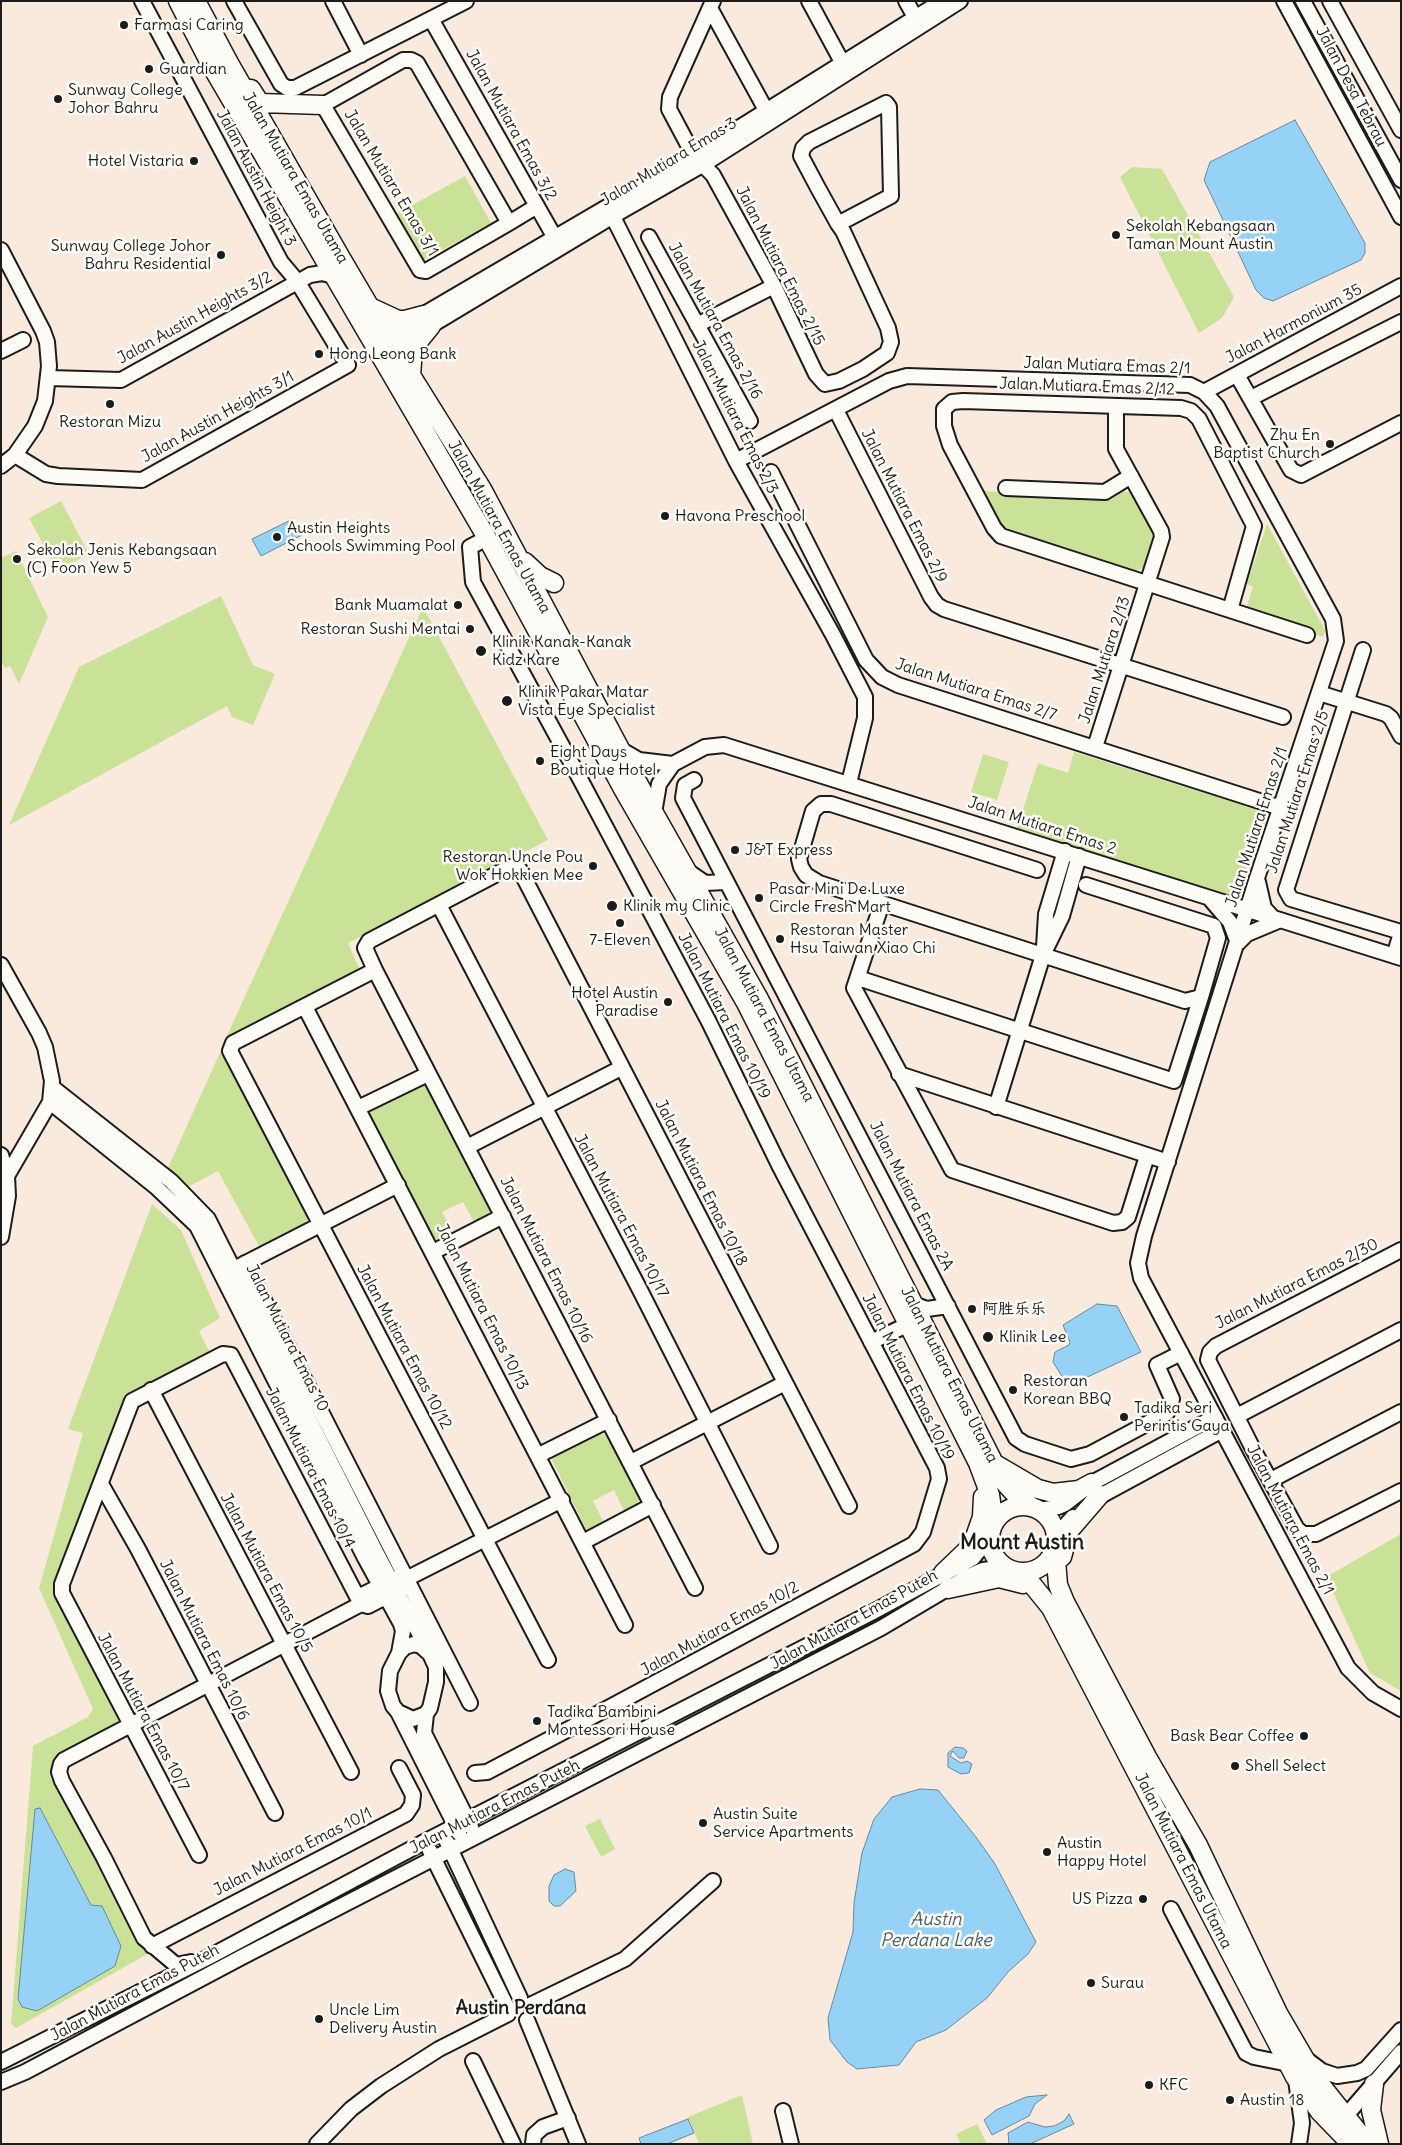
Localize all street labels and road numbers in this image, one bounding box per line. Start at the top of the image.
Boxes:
street label: Jalan Desa Tebrau [1311,24,1391,150]
street label: Jalan Mutiara Emas 3/2 [461,46,561,204]
street label: Jalan Mutiara Emas Utama [238,89,352,267]
street label: Jalan Austin Height 3 [212,106,300,250]
street label: Jalan Mutiara Emas 3/1 [340,106,442,260]
street label: Jalan Mutiara Emas 3 [597,114,741,210]
street label: Jalan Mutiara Emas 2/15 [731,183,829,349]
street label: Jalan Mutiara Emas 2/16 [664,239,766,403]
street label: Jalan Austin Heights 3/2 [114,267,276,369]
street label: Jalan Harmonium 35 [1223,280,1365,368]
street label: Jalan Mutiara Emas 2/3 [688,337,782,497]
street label: Jalan Mutiara Emas 2/1 [1023,353,1191,379]
street label: Jalan Austin Heights 3/1 [138,367,298,467]
street label: Jalan Mutiara Emas 2/12 [999,374,1175,400]
street label: Jalan Mutiara Emas 2/9 [857,426,951,586]
street label: Jalan Mutiara Emas Utama [443,437,555,617]
street label: Jalan Mutiara 2/13 [1075,594,1135,726]
street label: Jalan Mutiara Emas 2/7 [893,655,1059,725]
street label: Jalan Mutiara Emas 2/5 [1263,708,1333,876]
street label: Jalan Mutiara Emas 2/1 [1222,745,1292,909]
street label: Jalan Mutiara Emas 2 [965,793,1119,859]
street label: Jalan Mutiara Emas Utama [710,924,818,1106]
street label: Jalan Mutiara Emas 10/19 [674,930,774,1102]
street label: Jalan Mutiara Emas 10/18 [651,1097,751,1269]
street label: Jalan Mutiara Emas 2A [865,1118,957,1274]
street label: Jalan Mutiara Emas 10/17 [570,1131,672,1301]
street label: Jalan Mutiara Emas 10/16 [496,1174,596,1346]
street label: Jalan Mutiara Emas 10/13 [432,1221,532,1393]
street label: Jalan Mutiara Emas 2/30 [1212,1234,1382,1334]
street label: Jalan Mutiara Emas 10 [241,1261,333,1415]
street label: Jalan Mutiara Emas 10/12 [352,1261,456,1433]
street label: Jalan Mutiara Emas Utama [896,1284,1002,1466]
street label: Jalan Mutiara Emas 10/19 [858,1291,958,1463]
street label: Jalan Mutiara Emas 10/4 [261,1384,359,1552]
street label: Jalan Mutiara Emas 2/1 [1242,1442,1338,1598]
street label: Jalan Mutiara Emas 10/5 [216,1490,316,1656]
street label: Jalan Mutiara Emas 10/6 [155,1556,253,1724]
street label: Jalan Mutiara Emas Puteh [767,1566,941,1674]
street label: Jalan Mutiara Emas 10/2 [638,1578,802,1680]
street label: Jalan Mutiara Emas 10/7 [93,1630,193,1794]
street label: Jalan Mutiara Emas Puteh [407,1756,583,1858]
street label: Jalan Mutiara Emas Utama [1130,1770,1236,1952]
street label: Jalan Mutiara Emas 10/1 [211,1804,375,1900]
street label: Jalan Mutiara Emas Puteh [47,1940,223,2046]

